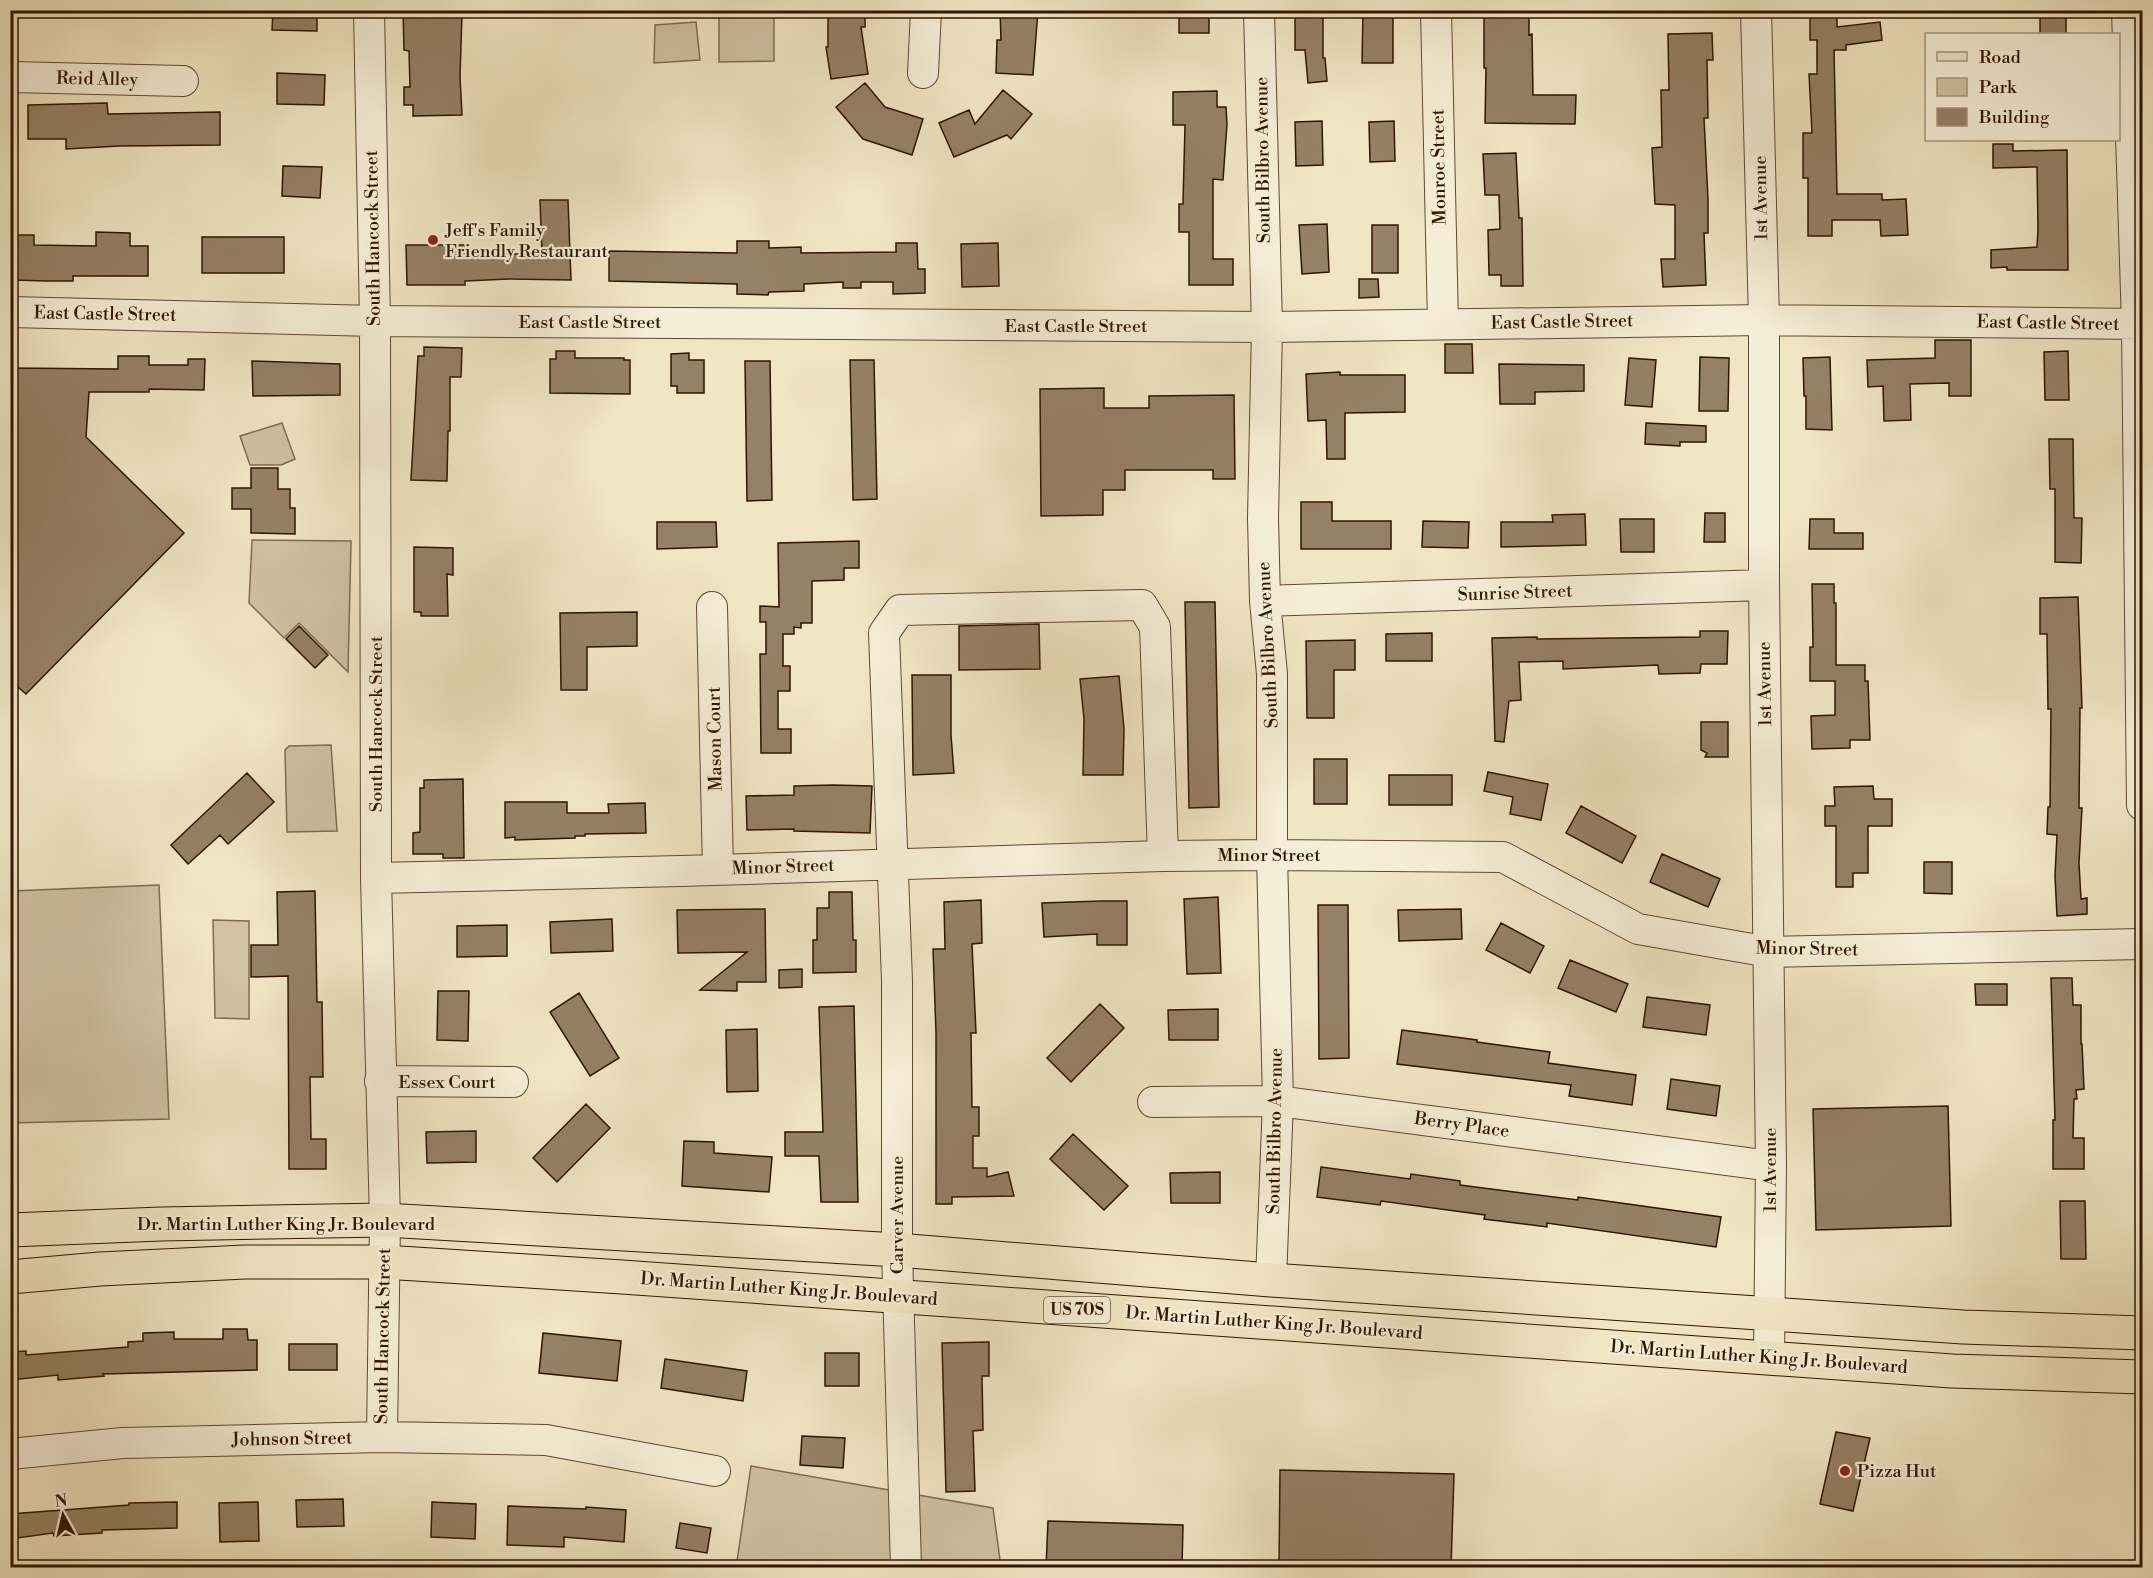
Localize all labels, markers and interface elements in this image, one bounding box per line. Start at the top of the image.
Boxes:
legend [1925,33,2120,141]
text: Road [1979,46,2022,69]
street label: Reid Alley [56,67,138,91]
street label: South Bilbro Avenue [1250,76,1276,244]
text: Park [1979,76,2018,99]
text: Building [1978,106,2050,129]
street label: Monroe Street [1426,108,1452,225]
street label: South Hancock Street [360,149,386,326]
street label: 1st Avenue [1749,155,1773,241]
place label: Jeff's Family Friendly Restaurant [444,219,609,263]
marker: Jeff's Family Friendly Restaurant [426,233,440,247]
street label: East Castle Street [33,301,177,327]
street label: East Castle Street [1490,309,1634,335]
street label: East Castle Street [1976,310,2120,336]
street label: East Castle Street [519,311,662,334]
street label: East Castle Street [1005,315,1148,338]
street label: South Bilbro Avenue [1252,561,1284,729]
street label: Sunrise Street [1457,579,1573,606]
street label: South Hancock Street [365,635,388,812]
street label: 1st Avenue [1753,641,1777,727]
street label: Mason Court [703,686,727,792]
street label: Minor Street [1217,844,1321,867]
street label: Minor Street [731,854,836,880]
street label: Minor Street [1755,937,1859,961]
street label: South Bilbro Avenue [1262,1047,1288,1215]
street label: Essex Court [398,1071,496,1094]
street label: Berry Place [1412,1107,1511,1143]
street label: 1st Avenue [1759,1127,1782,1213]
street label: Carver Avenue [886,1156,909,1274]
street label: Dr. Martin Luther King Jr. Boulevard [137,1213,436,1236]
street label: South Hancock Street [370,1247,396,1424]
street label: Dr. Martin Luther King Jr. Boulevard [640,1267,939,1311]
road number: US 70S [1044,1297,1110,1323]
street label: Dr. Martin Luther King Jr. Boulevard [1125,1301,1424,1345]
street label: Dr. Martin Luther King Jr. Boulevard [1610,1335,1909,1379]
street label: Johnson Street [231,1426,353,1452]
place label: Pizza Hut [1857,1460,1937,1483]
marker: Pizza Hut [1838,1464,1852,1478]
north arrow [33,1485,93,1545]
text: N [53,1490,69,1512]

